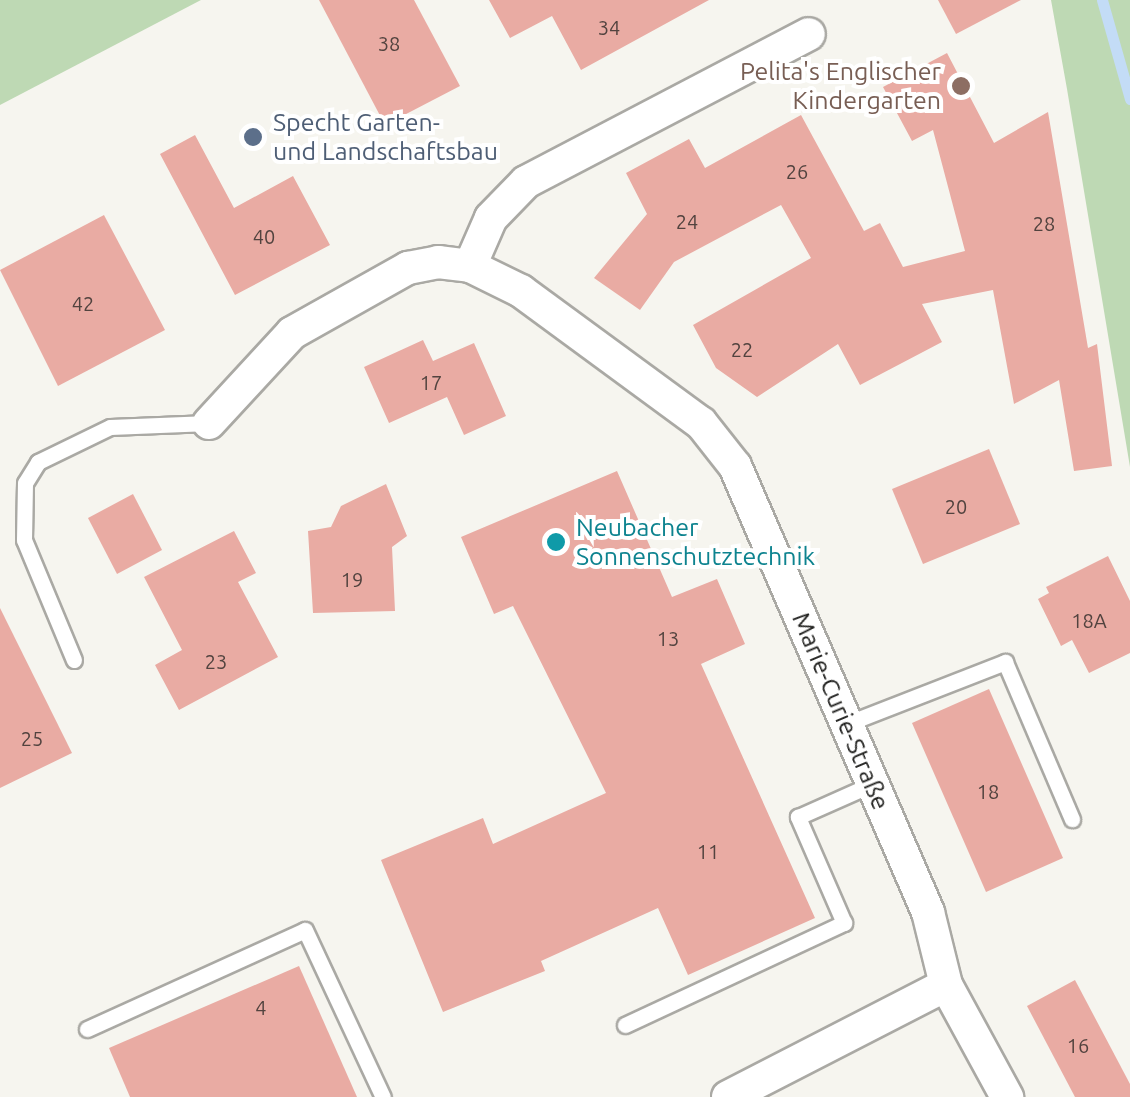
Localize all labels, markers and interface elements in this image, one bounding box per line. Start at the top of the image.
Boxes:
house number: 34 [598,15,620,39]
house number: 38 [378,31,400,55]
place label: Pelita's Englischer Kindergarten [740,57,941,116]
marker: Pelita's Englischer Kindergarten [950,75,972,97]
place label: Specht Garten- und Landschaftsbau [273,108,498,167]
marker: Specht Garten- und Landschaftsbau [242,126,264,148]
house number: 26 [786,159,808,183]
house number: 24 [676,209,698,233]
house number: 28 [1033,211,1055,235]
house number: 40 [253,224,275,248]
house number: 42 [72,291,94,315]
house number: 22 [731,337,753,361]
house number: 17 [420,370,442,394]
house number: 20 [945,494,967,518]
place label: Neubacher Sonnenschutztechnik [576,513,815,572]
marker: Neubacher Sonnenschutztechnik [545,531,567,553]
house number: 19 [341,567,363,591]
street label: Marie-Curie-Straße [786,608,896,814]
house number: 18A [1071,608,1107,632]
house number: 13 [657,626,679,650]
house number: 23 [205,649,227,673]
house number: 25 [21,726,43,750]
house number: 18 [977,779,999,803]
house number: 11 [697,839,719,863]
house number: 4 [255,995,267,1019]
house number: 16 [1067,1033,1089,1057]

